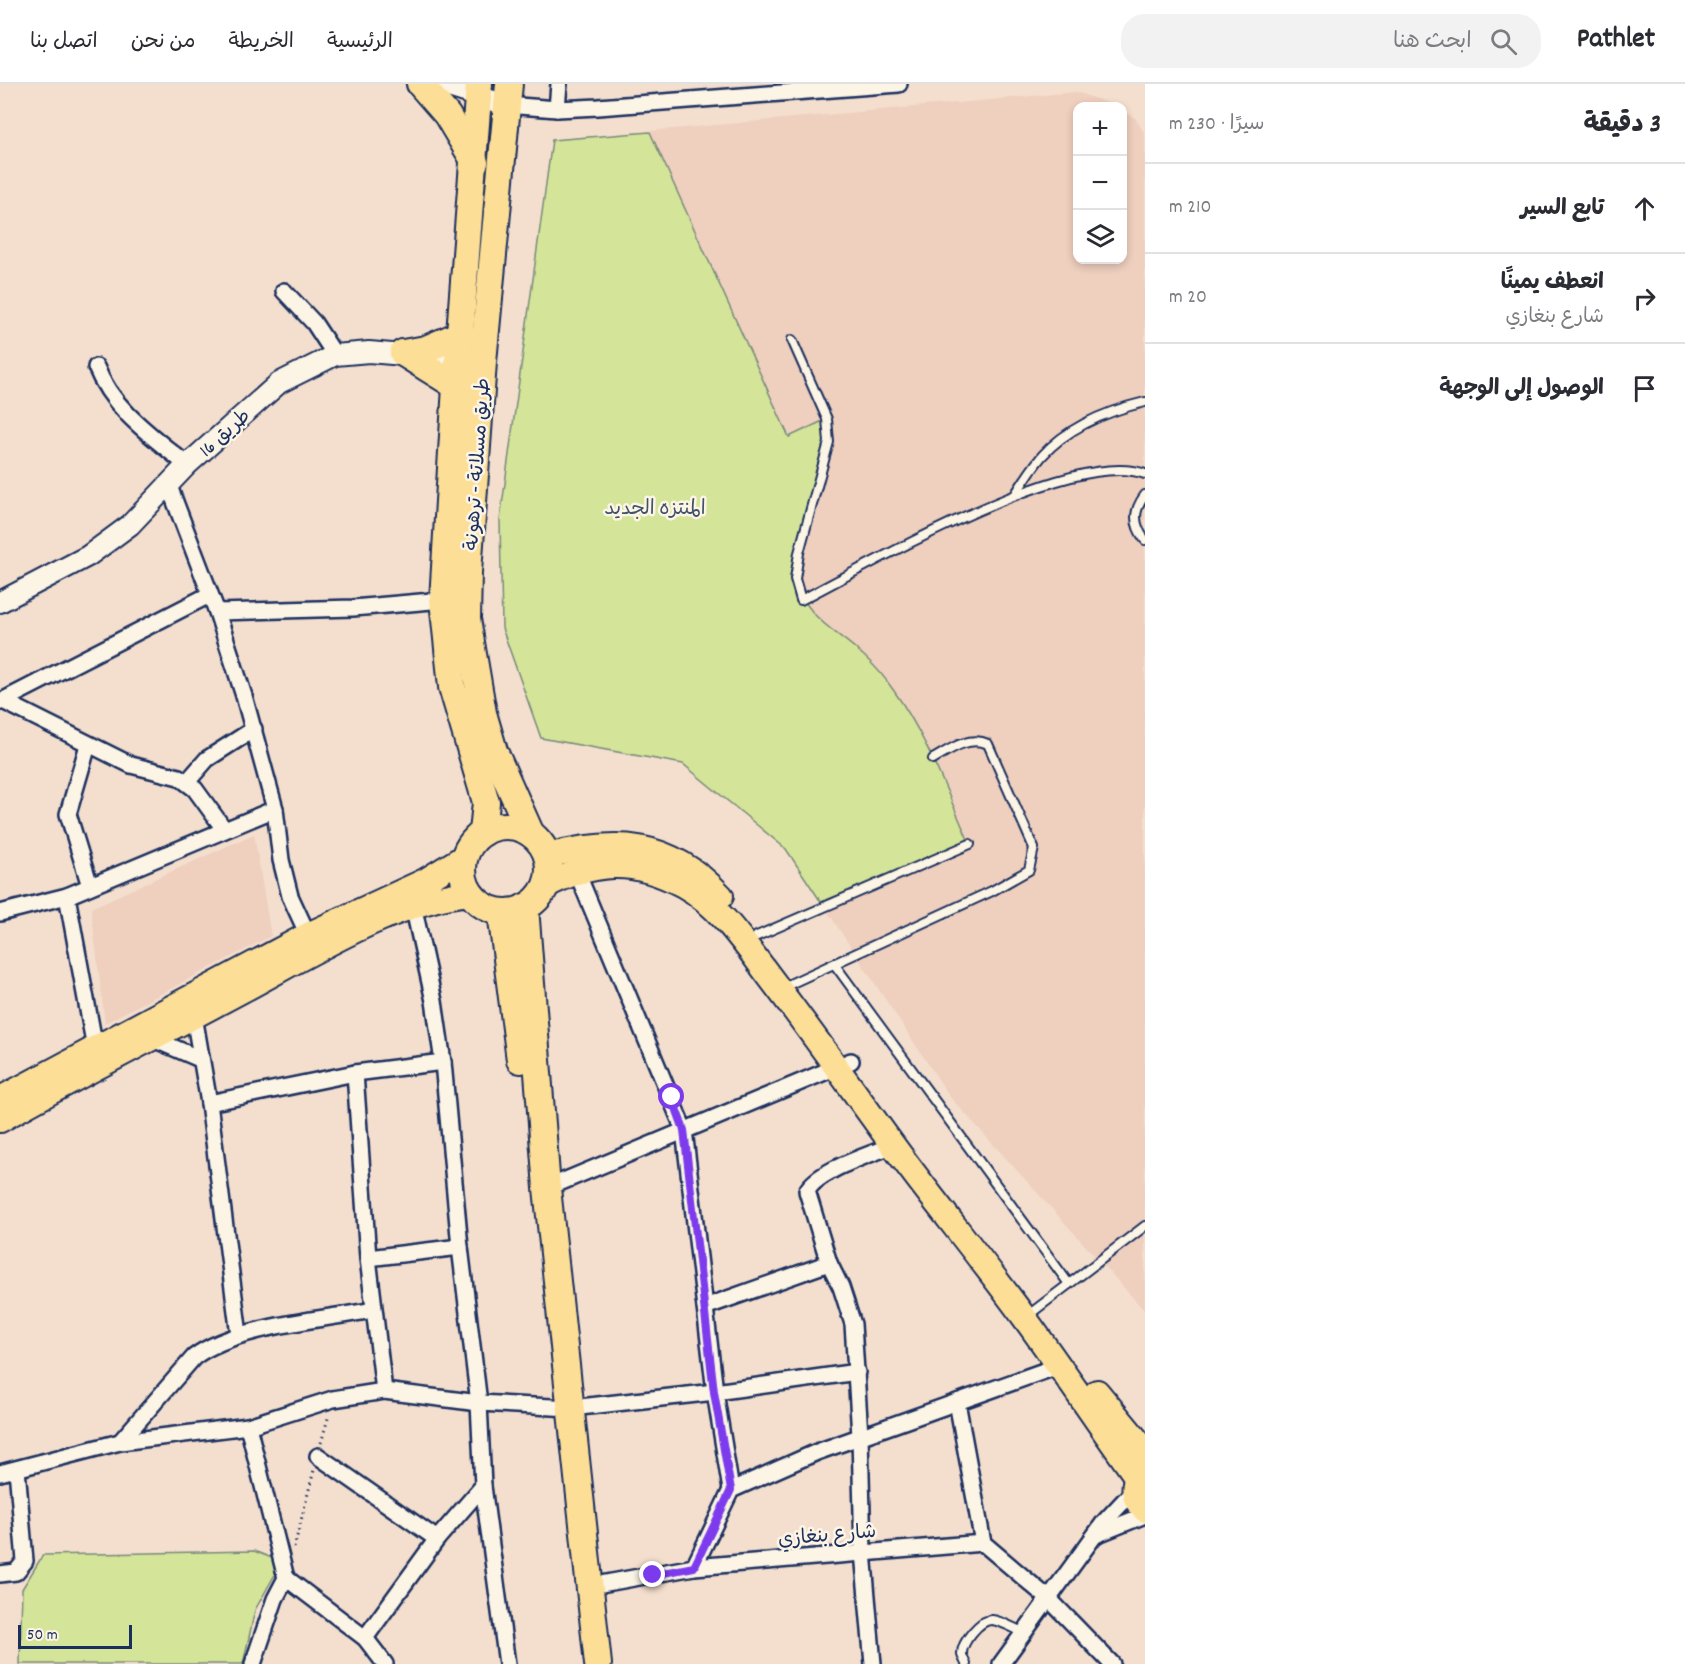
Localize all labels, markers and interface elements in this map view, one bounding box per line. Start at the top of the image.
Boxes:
search box [1121,14,1541,68]
text: Pathlet [1577,21,1655,61]
icon: search [1487,25,1520,58]
text: ابحث هنا [1393,27,1472,58]
text: اتصل بنا [30,28,98,58]
text: من نحن [131,28,195,58]
text: الخريطة [228,28,294,58]
text: الرئيسية [327,28,393,58]
map controls [1073,102,1127,264]
button: + [1073,102,1127,156]
text: 3 دقيقة [1584,107,1661,144]
text: سيرًا · 230 m [1169,111,1264,139]
button: − [1073,156,1127,210]
icon: ahead [1628,192,1661,225]
text: 210 m [1169,194,1211,222]
text: تابع السير [1521,194,1604,225]
button: layers [1073,210,1127,264]
text: انعطف يمينًا [1501,268,1604,299]
icon: right [1628,282,1661,315]
text: 20 m [1169,284,1207,312]
text: شارع بنغازي [1506,304,1604,332]
icon: arrive [1628,372,1661,405]
text: الوصول إلى الوجهة [1439,374,1604,405]
street label: طريق مسلاتة - ترهونة [459,377,499,551]
street label: طريق 16 [194,403,258,465]
park label: المنتزه الجديد [604,496,706,524]
route start [658,1083,684,1109]
street label: شارع بنغازي [777,1519,878,1555]
route end [639,1561,665,1587]
scale bar [18,1622,132,1650]
text: 50 m [27,1624,58,1647]

